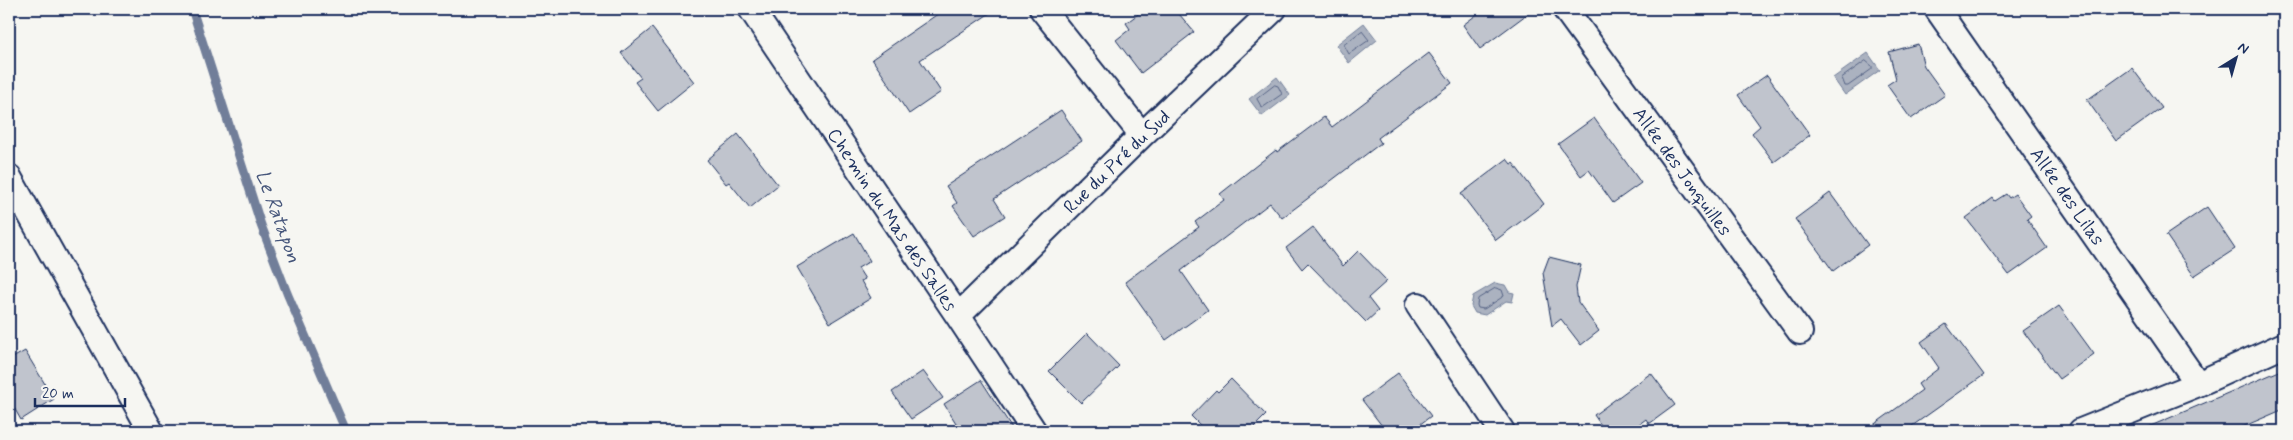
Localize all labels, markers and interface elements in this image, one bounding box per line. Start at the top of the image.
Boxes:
north arrow [2210,32,2260,82]
text: N [2234,38,2252,58]
street label: Allée des Jonquilles [1627,103,1737,241]
street label: Rue du Pré du Sud [1058,105,1176,220]
street label: Chemin du Mas des Salles [821,123,963,317]
street label: Allée des Lilas [2024,143,2110,251]
water label: Le Ratapon [248,166,307,267]
scale bar [35,375,125,407]
text: 20 m [42,384,74,404]

